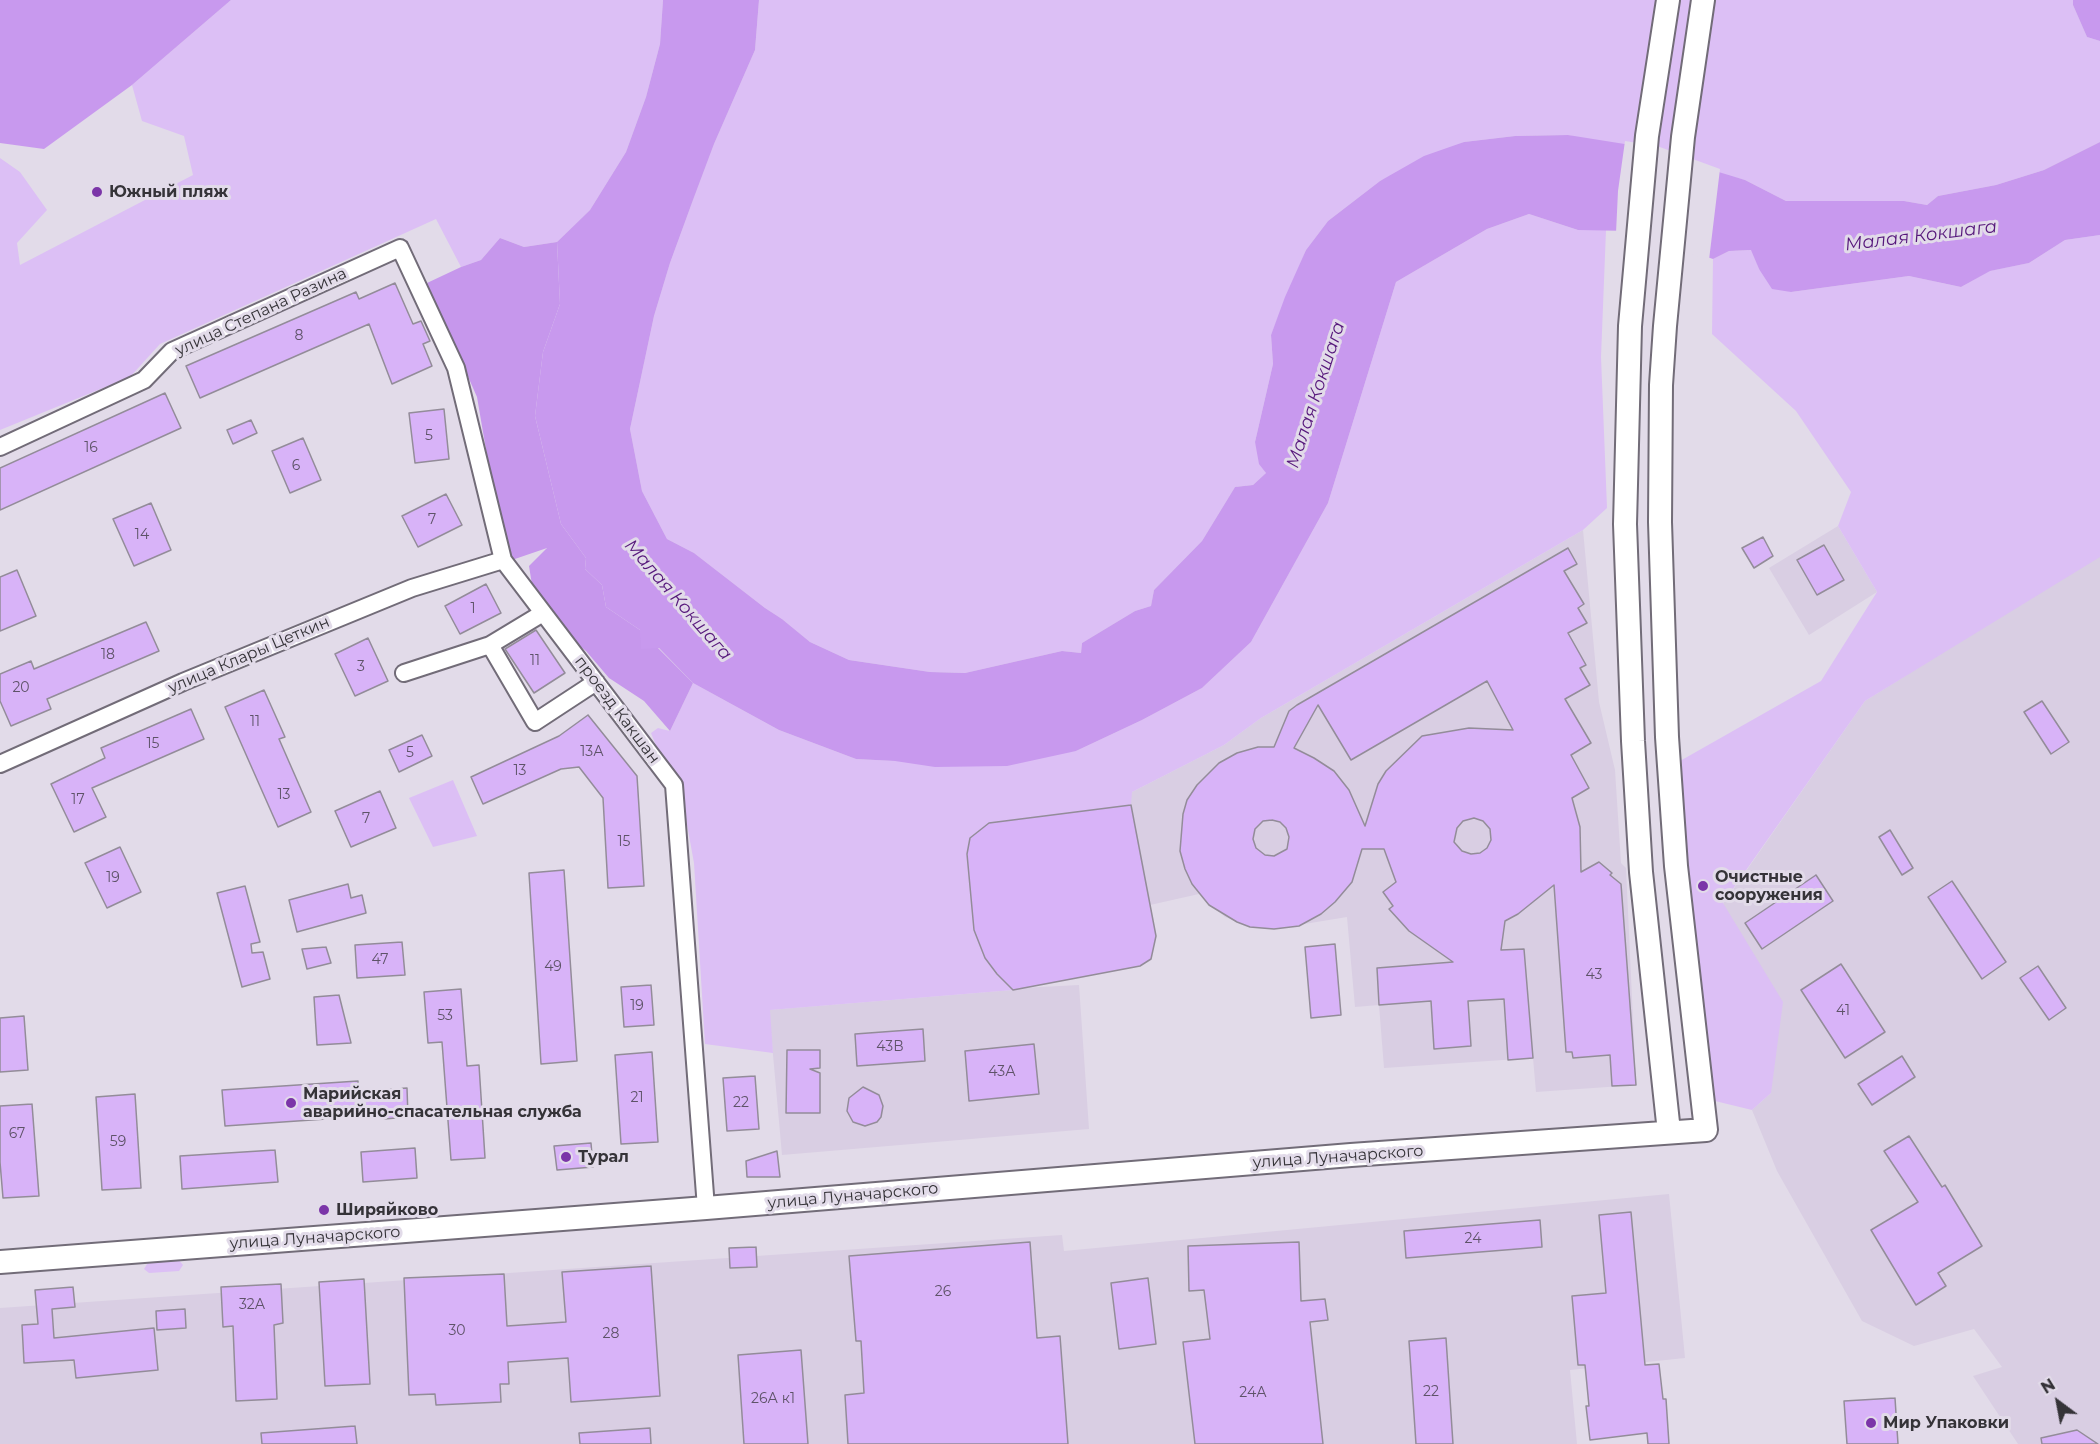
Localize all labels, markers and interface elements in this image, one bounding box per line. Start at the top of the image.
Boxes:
place label: Южный пляж [109,182,228,202]
marker: Южный пляж [90,185,104,199]
water label: Малая Кокшага [1844,216,1998,256]
street label: улица Степана Разина [172,264,350,360]
water label: Малая Кокшага [1282,319,1350,471]
house number: 8 [295,328,303,344]
house number: 5 [425,428,433,444]
house number: 16 [84,440,98,456]
house number: 6 [292,458,300,474]
house number: 7 [428,512,436,528]
house number: 14 [135,527,149,543]
water label: Малая Кокшага [620,535,736,665]
house number: 1 [470,601,476,617]
street label: улица Клары Цеткин [165,612,333,698]
house number: 18 [101,647,115,663]
street label: проезд Какшан [570,652,664,768]
house number: 11 [530,653,540,669]
house number: 3 [357,659,365,675]
house number: 20 [12,680,30,696]
house number: 11 [250,714,260,730]
house number: 15 [147,736,159,752]
house number: 13А [580,744,604,760]
house number: 5 [406,745,414,761]
house number: 13 [514,763,526,779]
house number: 13 [278,787,290,803]
house number: 17 [71,792,85,808]
house number: 7 [362,811,370,827]
house number: 15 [618,834,630,850]
place label: Очистные сооружения [1715,867,1823,905]
house number: 19 [106,870,120,886]
marker: Очистные сооружения [1696,879,1710,893]
house number: 47 [372,952,388,968]
house number: 49 [544,959,562,975]
house number: 43 [1586,967,1602,983]
house number: 19 [630,998,644,1014]
house number: 41 [1836,1003,1850,1019]
house number: 53 [437,1008,453,1024]
house number: 43В [876,1039,904,1055]
house number: 43А [988,1064,1016,1080]
place label: Марийская аварийно-спасательная служба [303,1084,582,1122]
house number: 21 [630,1090,644,1106]
house number: 22 [733,1095,749,1111]
marker: Марийская аварийно-спасательная служба [284,1096,298,1110]
house number: 67 [9,1126,25,1142]
house number: 59 [110,1134,126,1150]
street label: улица Луначарского [1252,1141,1424,1173]
place label: Турал [578,1147,629,1167]
marker: Турал [559,1150,573,1164]
street label: улица Луначарского [767,1179,939,1213]
place label: Ширяйково [336,1200,438,1220]
marker: Ширяйково [317,1203,331,1217]
street label: улица Луначарского [229,1222,401,1254]
house number: 24 [1465,1231,1481,1247]
house number: 26 [935,1284,951,1300]
house number: 32А [239,1297,265,1313]
house number: 30 [448,1323,466,1339]
house number: 28 [603,1326,619,1342]
north arrow [2028,1372,2088,1432]
text: N [2038,1375,2059,1398]
house number: 22 [1423,1384,1439,1400]
house number: 24А [1239,1385,1267,1401]
house number: 26А к1 [751,1391,795,1407]
place label: Мир Упаковки [1883,1413,2009,1433]
marker: Мир Упаковки [1864,1416,1878,1430]

